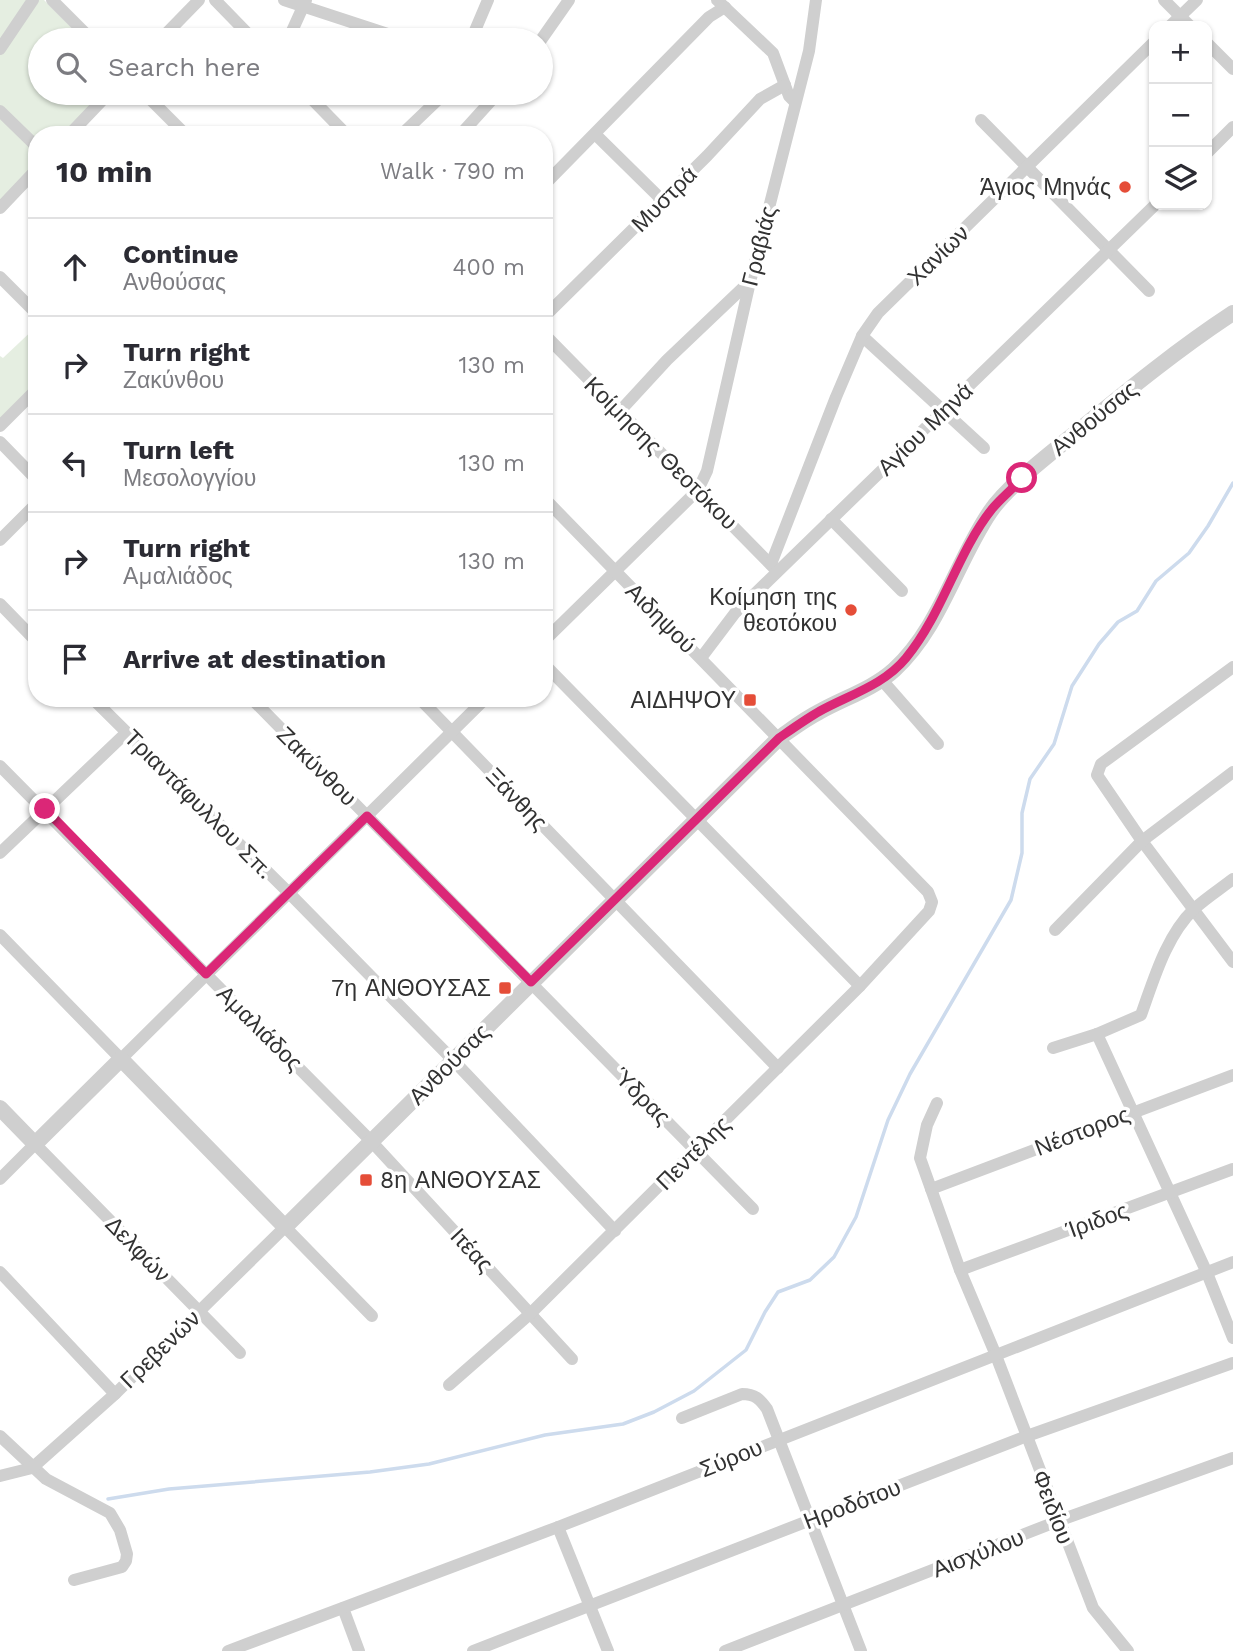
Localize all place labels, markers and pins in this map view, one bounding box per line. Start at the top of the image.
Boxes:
place label: Άγιος Μηνάς [980,174,1111,201]
marker: Άγιος Μηνάς [1117,179,1133,195]
place label: Κοίμηση της θεοτόκου [709,584,837,637]
marker: Κοίμηση της θεοτόκου [843,602,859,618]
place label: ΑΙΔΗΨΟΥ [631,687,736,714]
marker: ΑΙΔΗΨΟΥ [742,692,758,708]
place label: 7η ΑΝΘΟΥΣΑΣ [331,975,491,1002]
marker: 7η ΑΝΘΟΥΣΑΣ [497,980,513,996]
place label: 8η ΑΝΘΟΥΣΑΣ [380,1167,541,1194]
marker: 8η ΑΝΘΟΥΣΑΣ [358,1172,374,1188]

